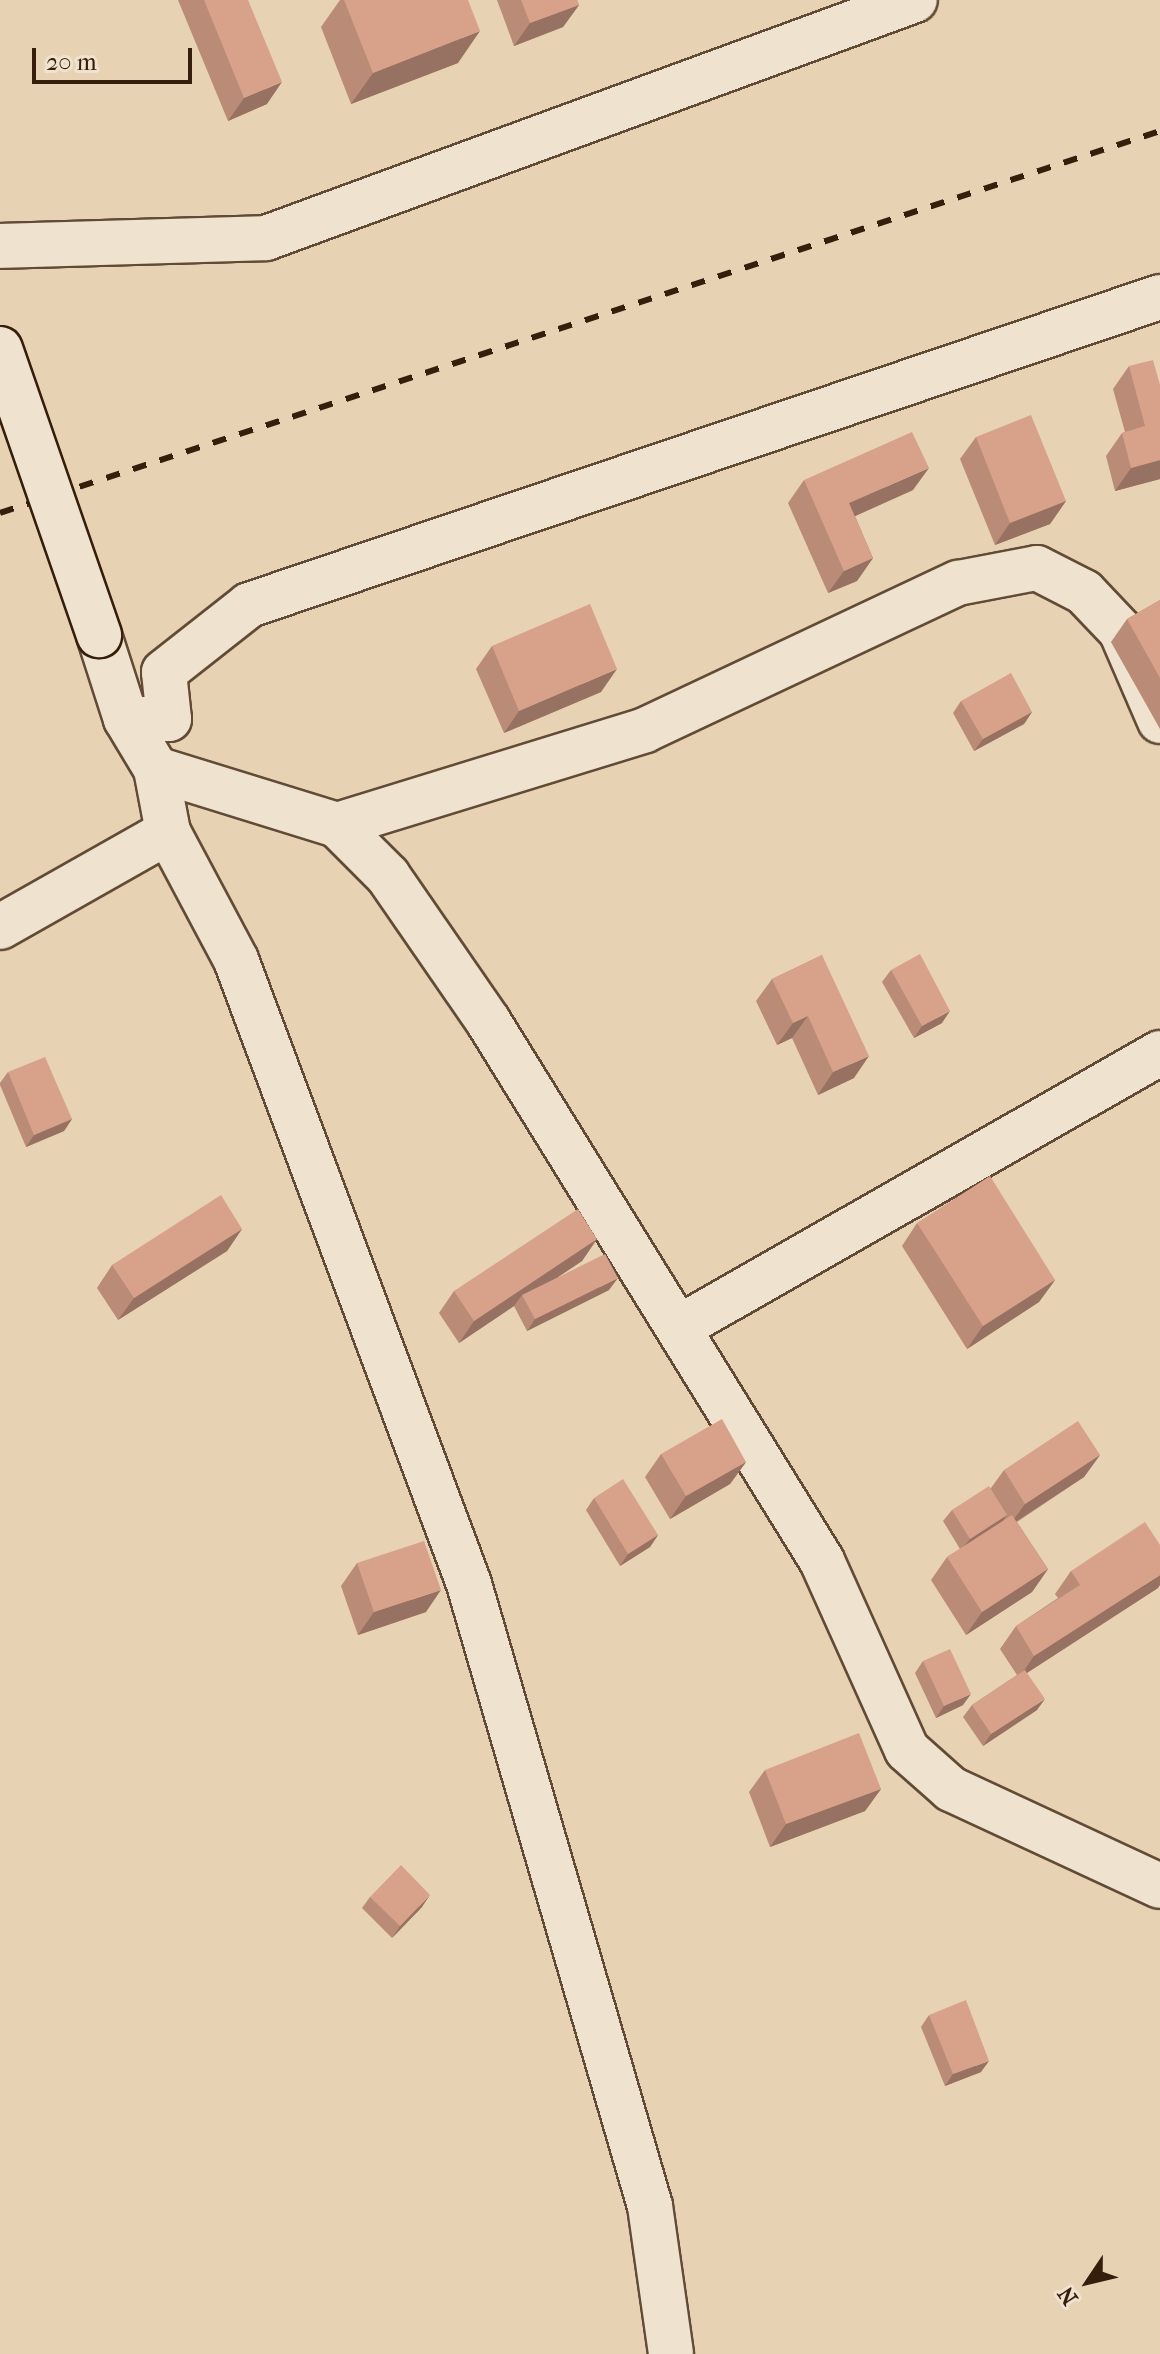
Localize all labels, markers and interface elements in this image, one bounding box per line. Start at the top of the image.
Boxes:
scale bar [36,32,196,82]
text: 20 m [46,48,97,76]
north arrow [1048,2242,1128,2322]
text: N [1053,2281,1084,2310]

